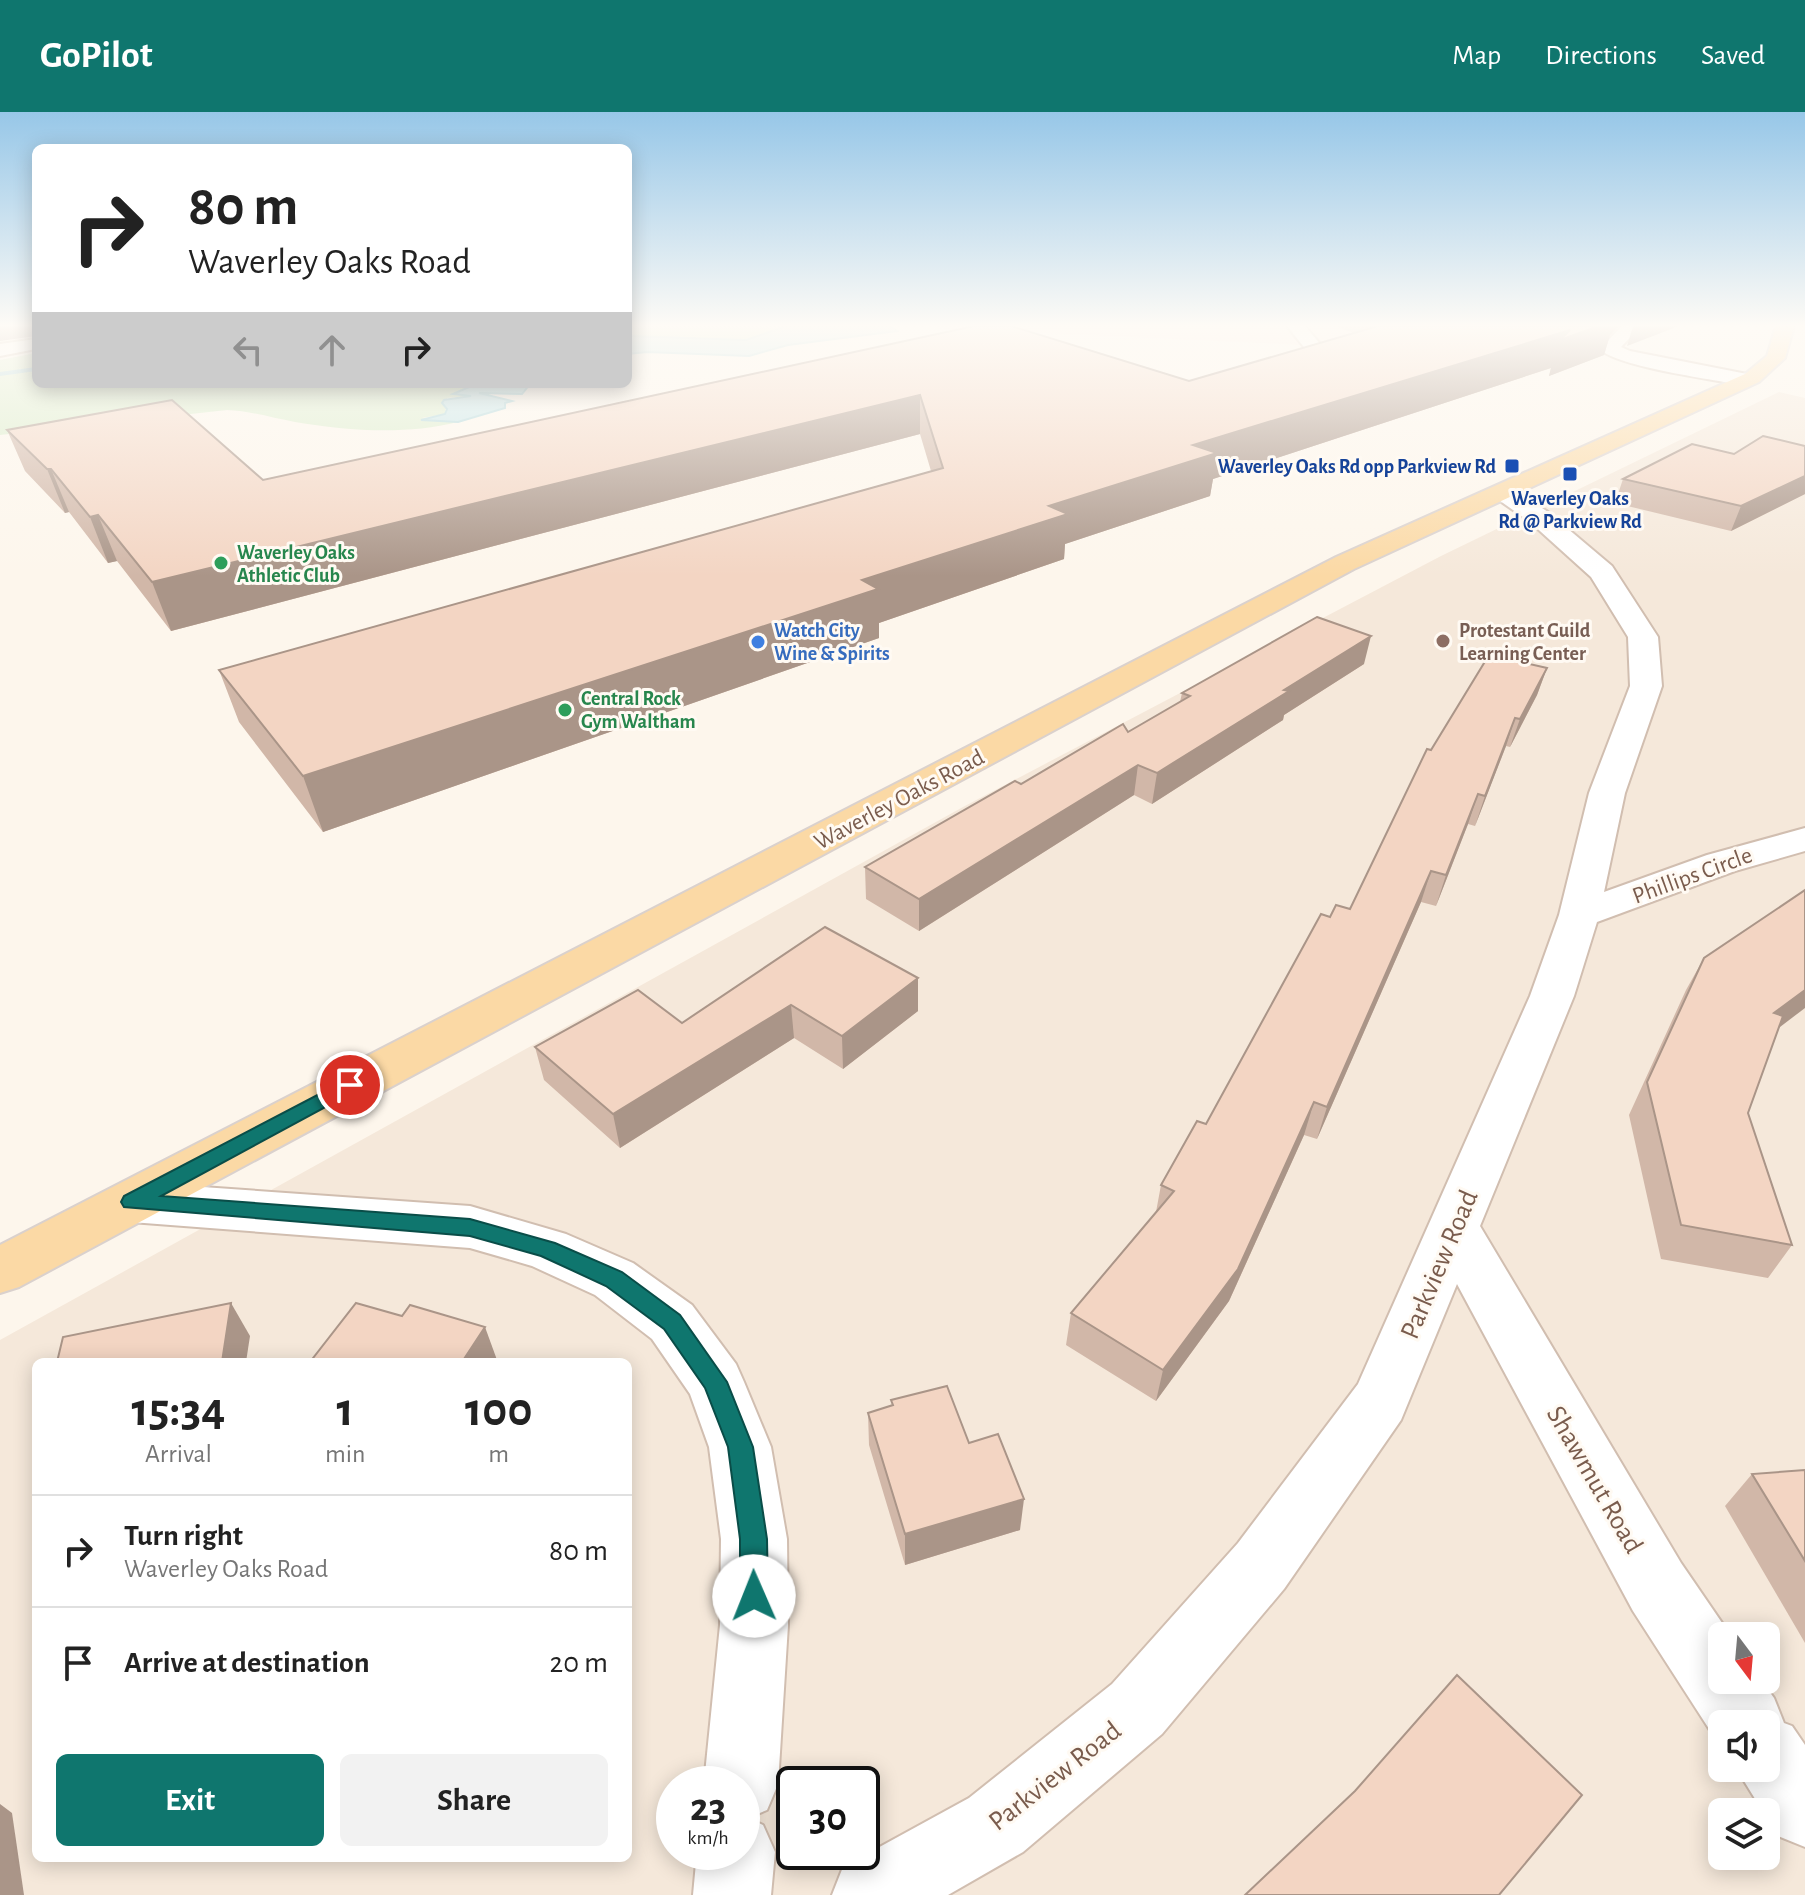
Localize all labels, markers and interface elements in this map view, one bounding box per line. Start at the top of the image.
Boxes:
text: GoPilot [40,37,153,75]
text: Map [1452,42,1501,70]
text: Directions [1545,42,1657,70]
text: Saved [1701,42,1765,70]
icon: right [56,176,160,280]
text: 80 m [188,179,298,235]
text: Waverley Oaks Road [188,244,471,280]
icon: left [226,328,270,372]
icon: ahead [310,328,354,372]
icon: right [394,328,438,372]
place label: Waverley Oaks Rd opp Parkview Rd [1218,457,1496,477]
marker: Waverley Oaks Rd opp Parkview Rd [1503,457,1521,475]
marker: Waverley Oaks Rd @ Parkview Rd [1561,465,1579,483]
place label: Waverley Oaks Rd @ Parkview Rd [1498,489,1642,532]
place label: Waverley Oaks Athletic Club [237,543,355,586]
marker: Waverley Oaks Athletic Club [212,554,230,572]
place label: Watch City Wine & Spirits [774,621,890,664]
place label: Protestant Guild Learning Center [1459,621,1591,664]
marker: Protestant Guild Learning Center [1434,632,1452,650]
marker: Watch City Wine & Spirits [749,633,767,651]
place label: Central Rock Gym Waltham [581,689,696,732]
marker: Central Rock Gym Waltham [556,701,574,719]
street label: Waverley Oaks Road [811,745,988,855]
street label: Phillips Circle [1629,843,1756,909]
pin [316,1051,384,1119]
icon: arrive [328,1063,372,1107]
street label: Parkview Road [1396,1186,1484,1343]
text: 15:34 [132,1387,225,1435]
text: 1 [337,1387,354,1435]
text: 100 [465,1387,532,1435]
street label: Shawmut Road [1541,1402,1648,1558]
text: Arrival [145,1441,212,1467]
text: min [325,1441,366,1467]
text: m [488,1441,509,1467]
text: Turn right [124,1521,243,1551]
icon: right [56,1529,100,1573]
text: 80 m [549,1536,608,1566]
position arrow [712,1554,796,1638]
text: Waverley Oaks Road [124,1556,328,1582]
north arrow [1708,1622,1780,1694]
map controls [1708,1622,1780,1870]
icon: arrive [56,1641,100,1685]
text: Arrive at destination [124,1648,370,1678]
text: 20 m [550,1648,608,1678]
button: sound [1708,1710,1780,1782]
street label: Parkview Road [984,1717,1127,1837]
button: Exit [56,1754,324,1846]
button: Share [340,1754,608,1846]
speed limit sign: 30 [776,1766,880,1870]
text: 23 [690,1788,726,1828]
button: layers [1708,1798,1780,1870]
text: km/h [687,1828,729,1848]

